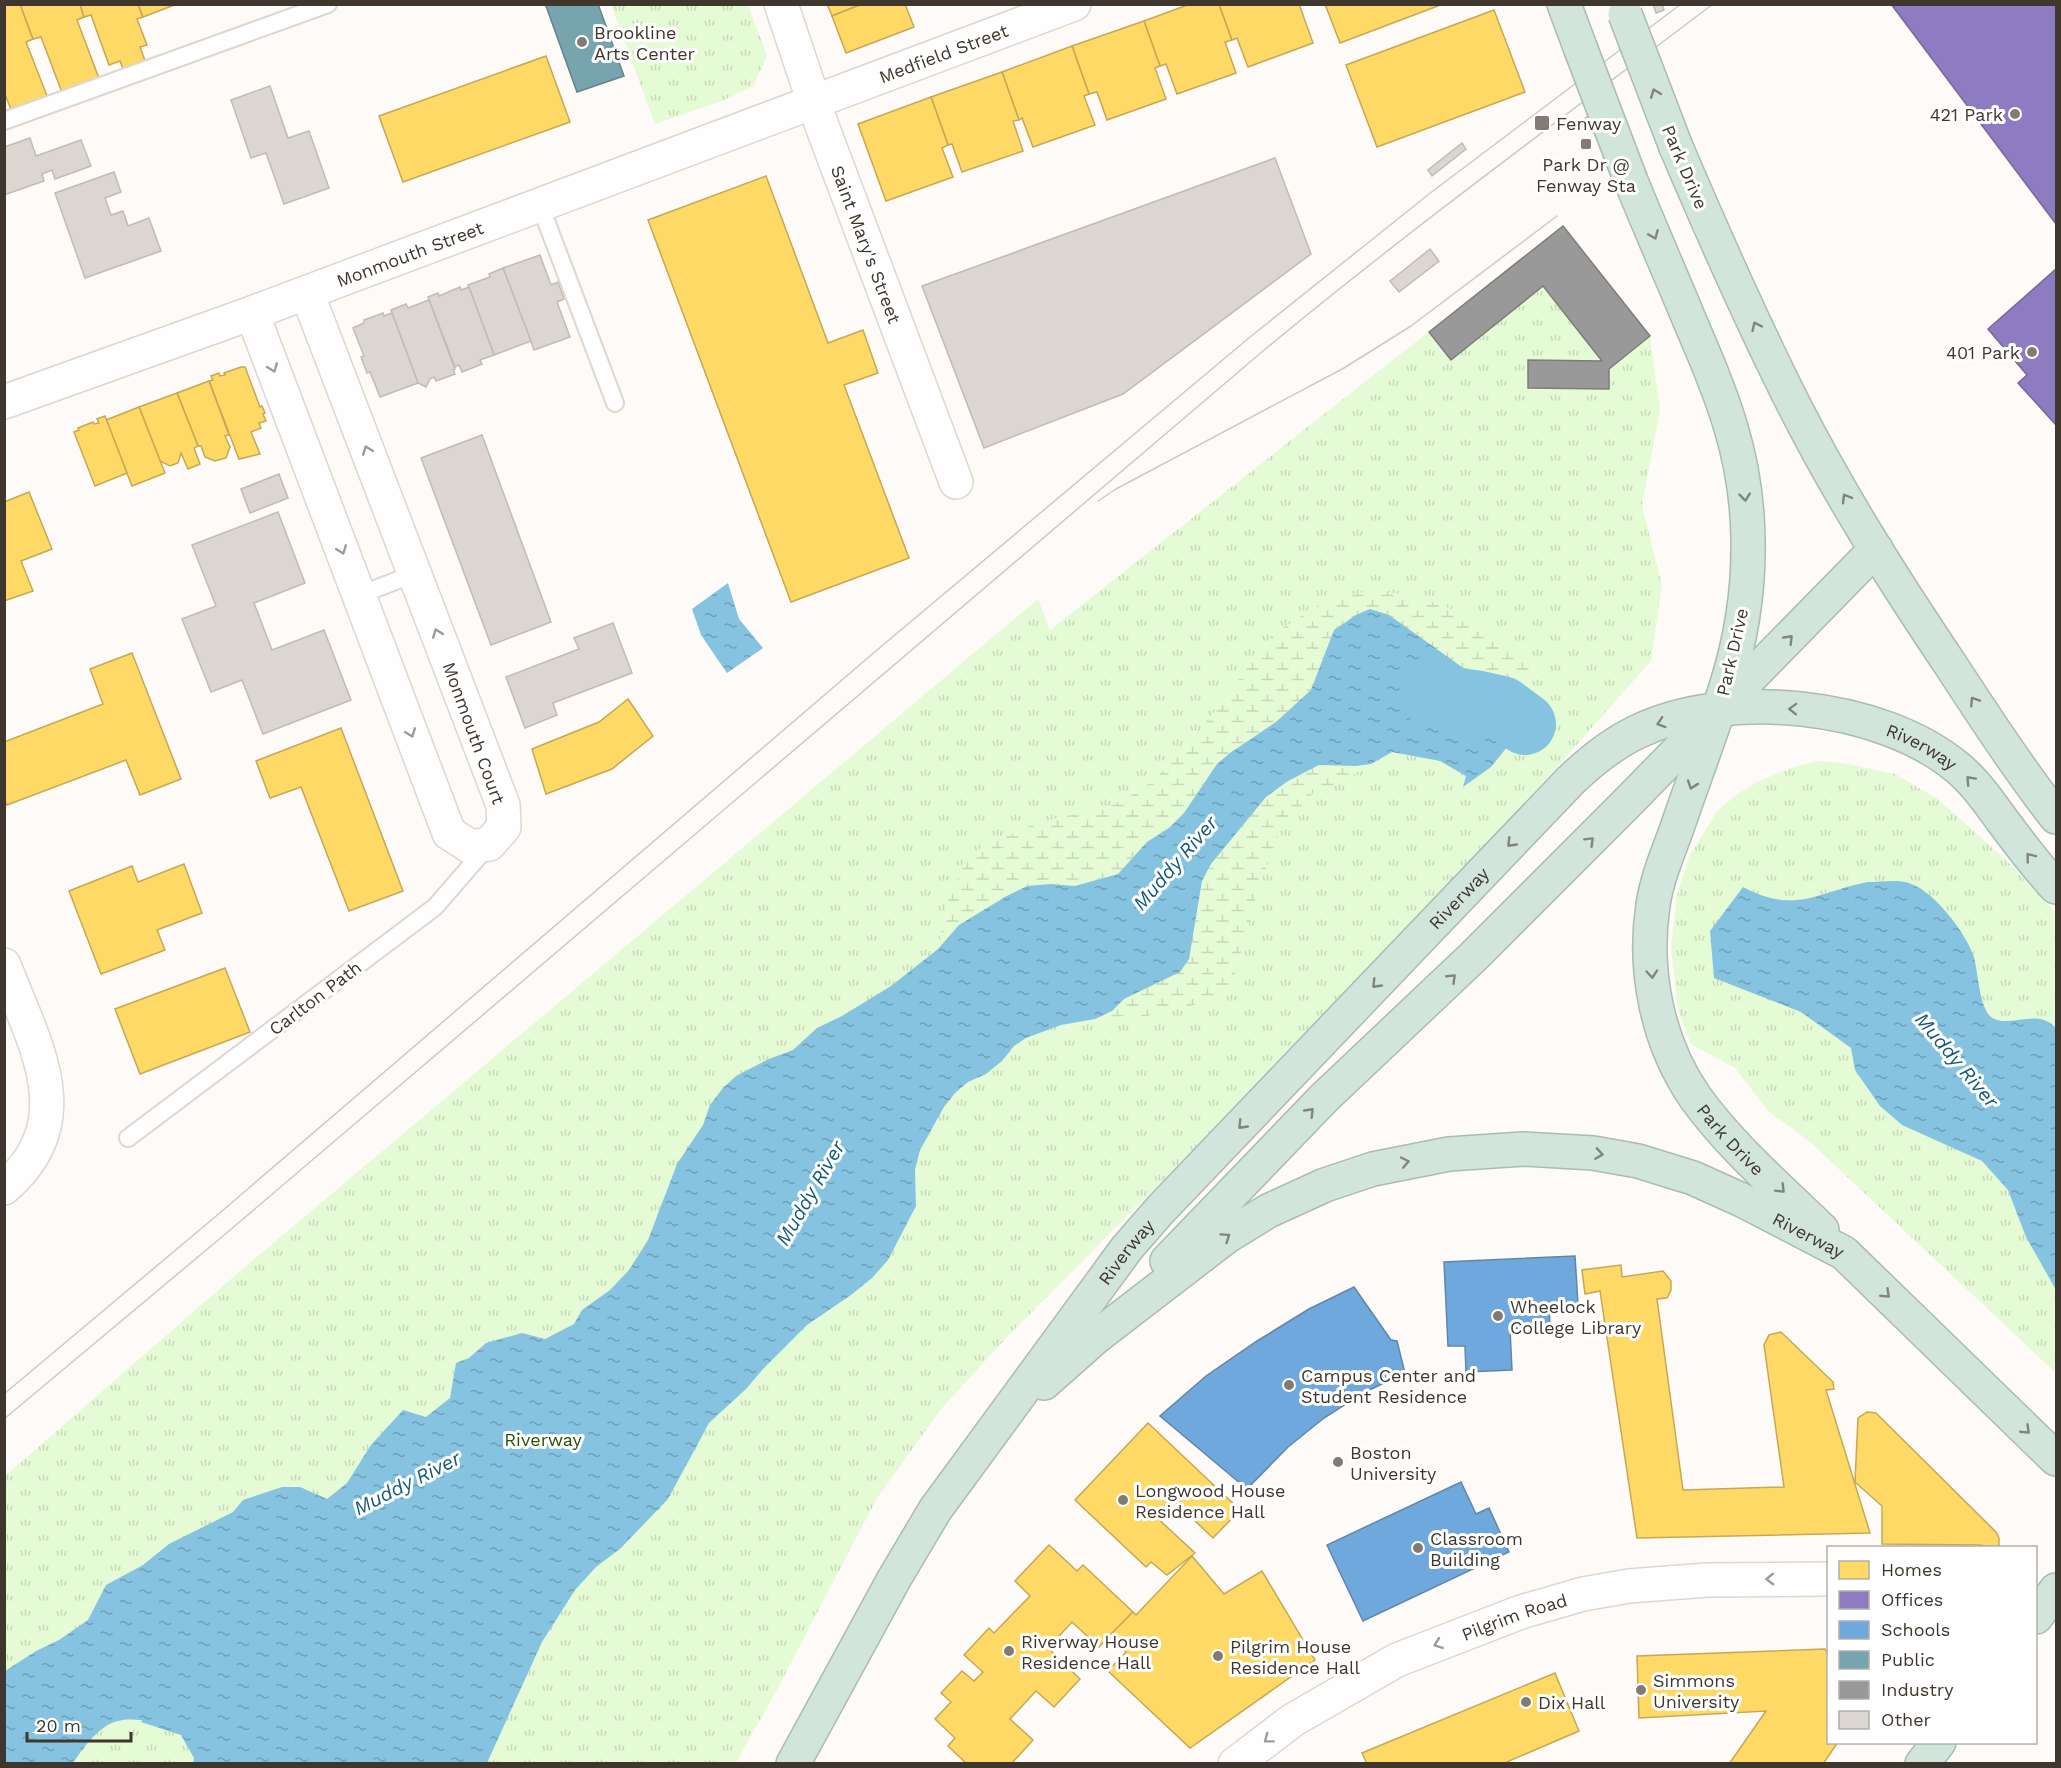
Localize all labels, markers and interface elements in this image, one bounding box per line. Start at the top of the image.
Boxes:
street label: Medfield Street [876,19,1011,87]
place label: Brookline Arts Center [594,22,695,64]
marker: Brookline Arts Center [575,35,589,49]
one-way arrow [1650,88,1662,99]
place label: 421 Park [1930,104,2003,125]
marker: 421 Park [2008,107,2022,121]
place label: Fenway [1556,113,1622,134]
marker: Fenway [1533,114,1551,132]
street label: Park Drive [1658,122,1712,212]
marker: Park Dr @ Fenway Sta [1579,137,1593,151]
place label: Park Dr @ Fenway Sta [1536,154,1636,196]
street label: Saint Mary's Street [827,162,906,326]
street label: Monmouth Street [333,216,487,291]
one-way arrow [1646,229,1658,240]
one-way arrow [1751,321,1763,332]
place label: 401 Park [1946,342,2020,363]
marker: 401 Park [2025,345,2039,359]
one-way arrow [265,362,278,373]
one-way arrow [362,446,374,457]
one-way arrow [1738,492,1751,502]
one-way arrow [1842,494,1854,504]
one-way arrow [335,544,347,555]
street label: Park Drive [1712,606,1752,698]
one-way arrow [431,628,444,638]
one-way arrow [1781,635,1792,646]
street label: Monmouth Court [439,659,510,807]
one-way arrow [1969,697,1981,707]
one-way arrow [1788,703,1797,716]
one-way arrow [1656,715,1667,728]
street label: Riverway [1884,719,1962,774]
one-way arrow [404,727,416,738]
one-way arrow [1966,776,1977,786]
one-way arrow [1686,779,1699,790]
water label: Muddy River [1128,810,1223,915]
one-way arrow [1507,836,1518,846]
one-way arrow [1582,837,1593,848]
one-way arrow [2027,853,2038,864]
street label: Riverway [1424,862,1493,933]
street label: Carlton Path [265,956,365,1040]
one-way arrow [1645,969,1658,978]
one-way arrow [1444,975,1455,986]
one-way arrow [1372,977,1383,988]
water label: Muddy River [1910,1008,2005,1113]
street label: Park Drive [1693,1099,1769,1179]
one-way arrow [1303,1109,1314,1119]
one-way arrow [1238,1119,1249,1129]
water label: Muddy River [770,1135,850,1250]
one-way arrow [1594,1147,1603,1159]
one-way arrow [1400,1156,1410,1169]
one-way arrow [1773,1182,1784,1193]
street label: Riverway [1769,1207,1849,1262]
street label: Riverway [1093,1214,1158,1289]
one-way arrow [1220,1233,1231,1244]
one-way arrow [1879,1286,1890,1297]
place label: Wheelock College Library [1510,1296,1642,1338]
marker: Wheelock College Library [1491,1309,1505,1323]
place label: Campus Center and Student Residence [1301,1365,1476,1407]
marker: Campus Center and Student Residence [1282,1378,1296,1392]
one-way arrow [2019,1422,2030,1433]
park label: Riverway [504,1429,582,1450]
place label: Boston University [1350,1442,1437,1484]
water label: Muddy River [350,1445,466,1520]
marker: Boston University [1331,1455,1345,1469]
place label: Longwood House Residence Hall [1135,1480,1285,1522]
marker: Longwood House Residence Hall [1116,1493,1130,1507]
place label: Classroom Building [1430,1528,1523,1570]
marker: Classroom Building [1411,1541,1425,1555]
legend [1827,1546,2037,1744]
text: Homes [1881,1559,1942,1580]
one-way arrow [1766,1573,1775,1586]
street label: Pilgrim Road [1458,1589,1569,1645]
text: Offices [1881,1589,1943,1610]
text: Schools [1881,1619,1950,1640]
place label: Riverway House Residence Hall [1021,1631,1159,1673]
place label: Pilgrim House Residence Hall [1230,1636,1361,1678]
one-way arrow [1433,1637,1443,1650]
marker: Riverway House Residence Hall [1002,1644,1016,1658]
marker: Pilgrim House Residence Hall [1211,1649,1225,1663]
text: Public [1881,1649,1935,1670]
place label: Simmons University [1653,1670,1740,1712]
text: Industry [1881,1679,1954,1700]
marker: Simmons University [1634,1683,1648,1697]
place label: Dix Hall [1538,1692,1606,1713]
marker: Dix Hall [1519,1695,1533,1709]
scale bar [27,1705,130,1743]
text: Other [1881,1709,1931,1730]
text: 20 m [36,1715,81,1736]
one-way arrow [1263,1731,1274,1742]

